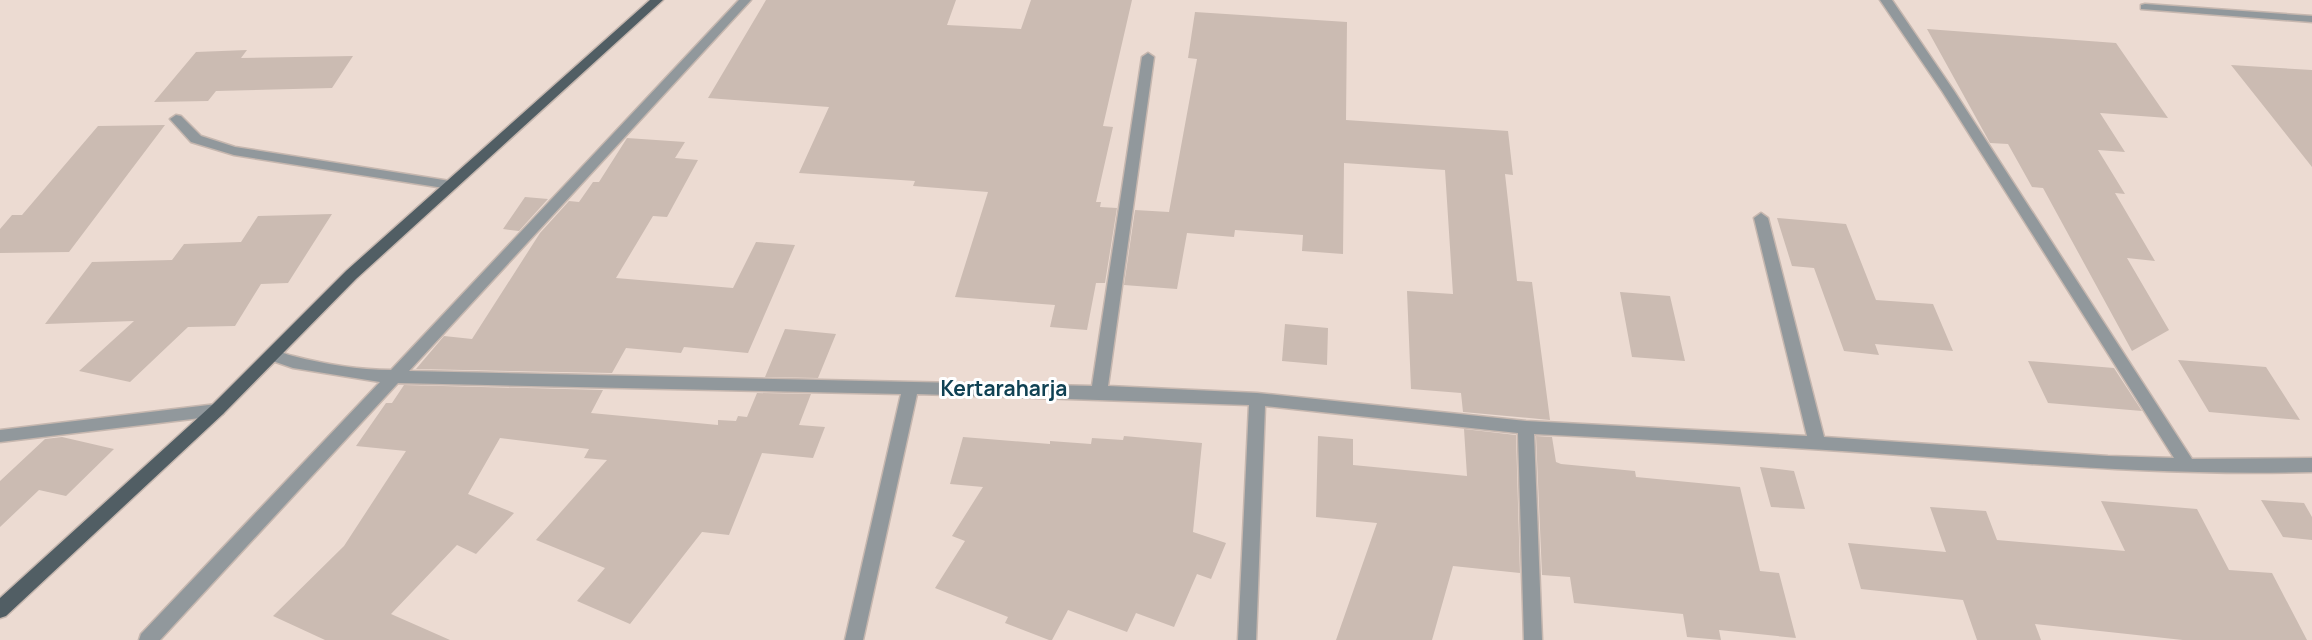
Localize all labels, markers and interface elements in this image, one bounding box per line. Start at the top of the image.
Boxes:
district label: Kertaraharja [941,374,1067,402]

